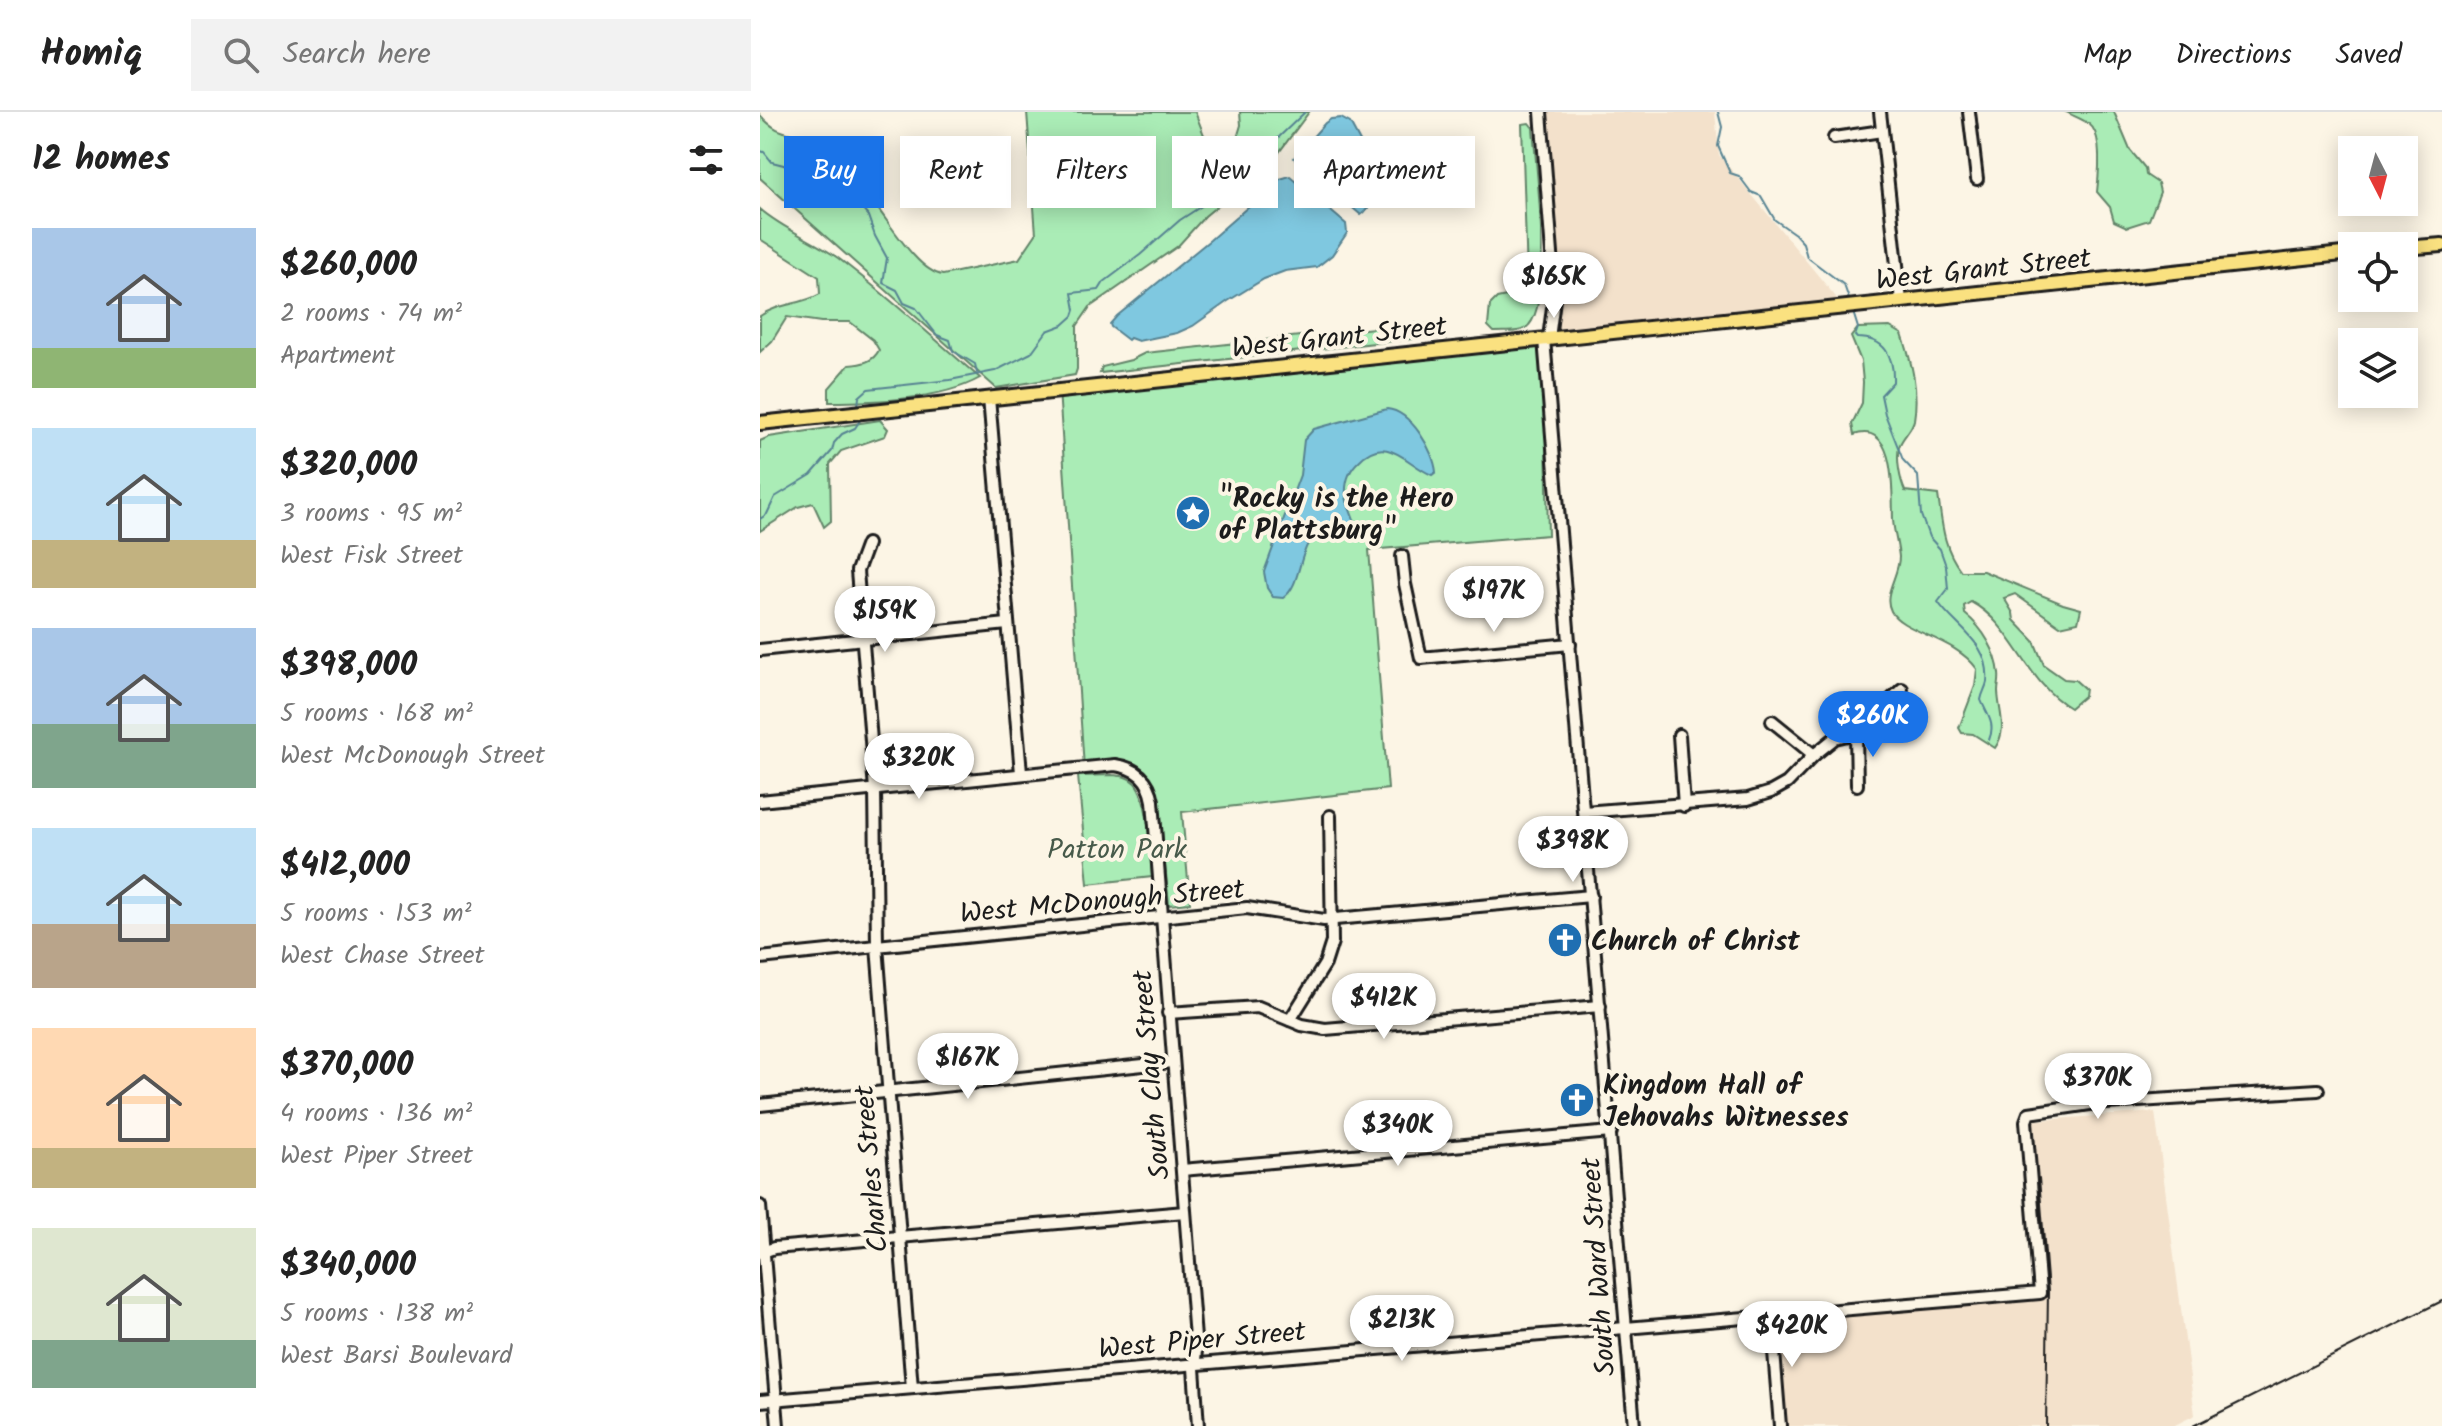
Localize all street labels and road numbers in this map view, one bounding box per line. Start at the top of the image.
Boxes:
street label: West Grant Street [1874,237,2094,304]
street label: West Grant Street [1230,305,1450,372]
street label: West McDonough Street [958,868,1247,937]
street label: South Clay Street [1121,967,1184,1181]
street label: Charles Street [843,1082,902,1254]
street label: South Ward Street [1569,1155,1630,1377]
street label: West Piper Street [1097,1310,1309,1373]

